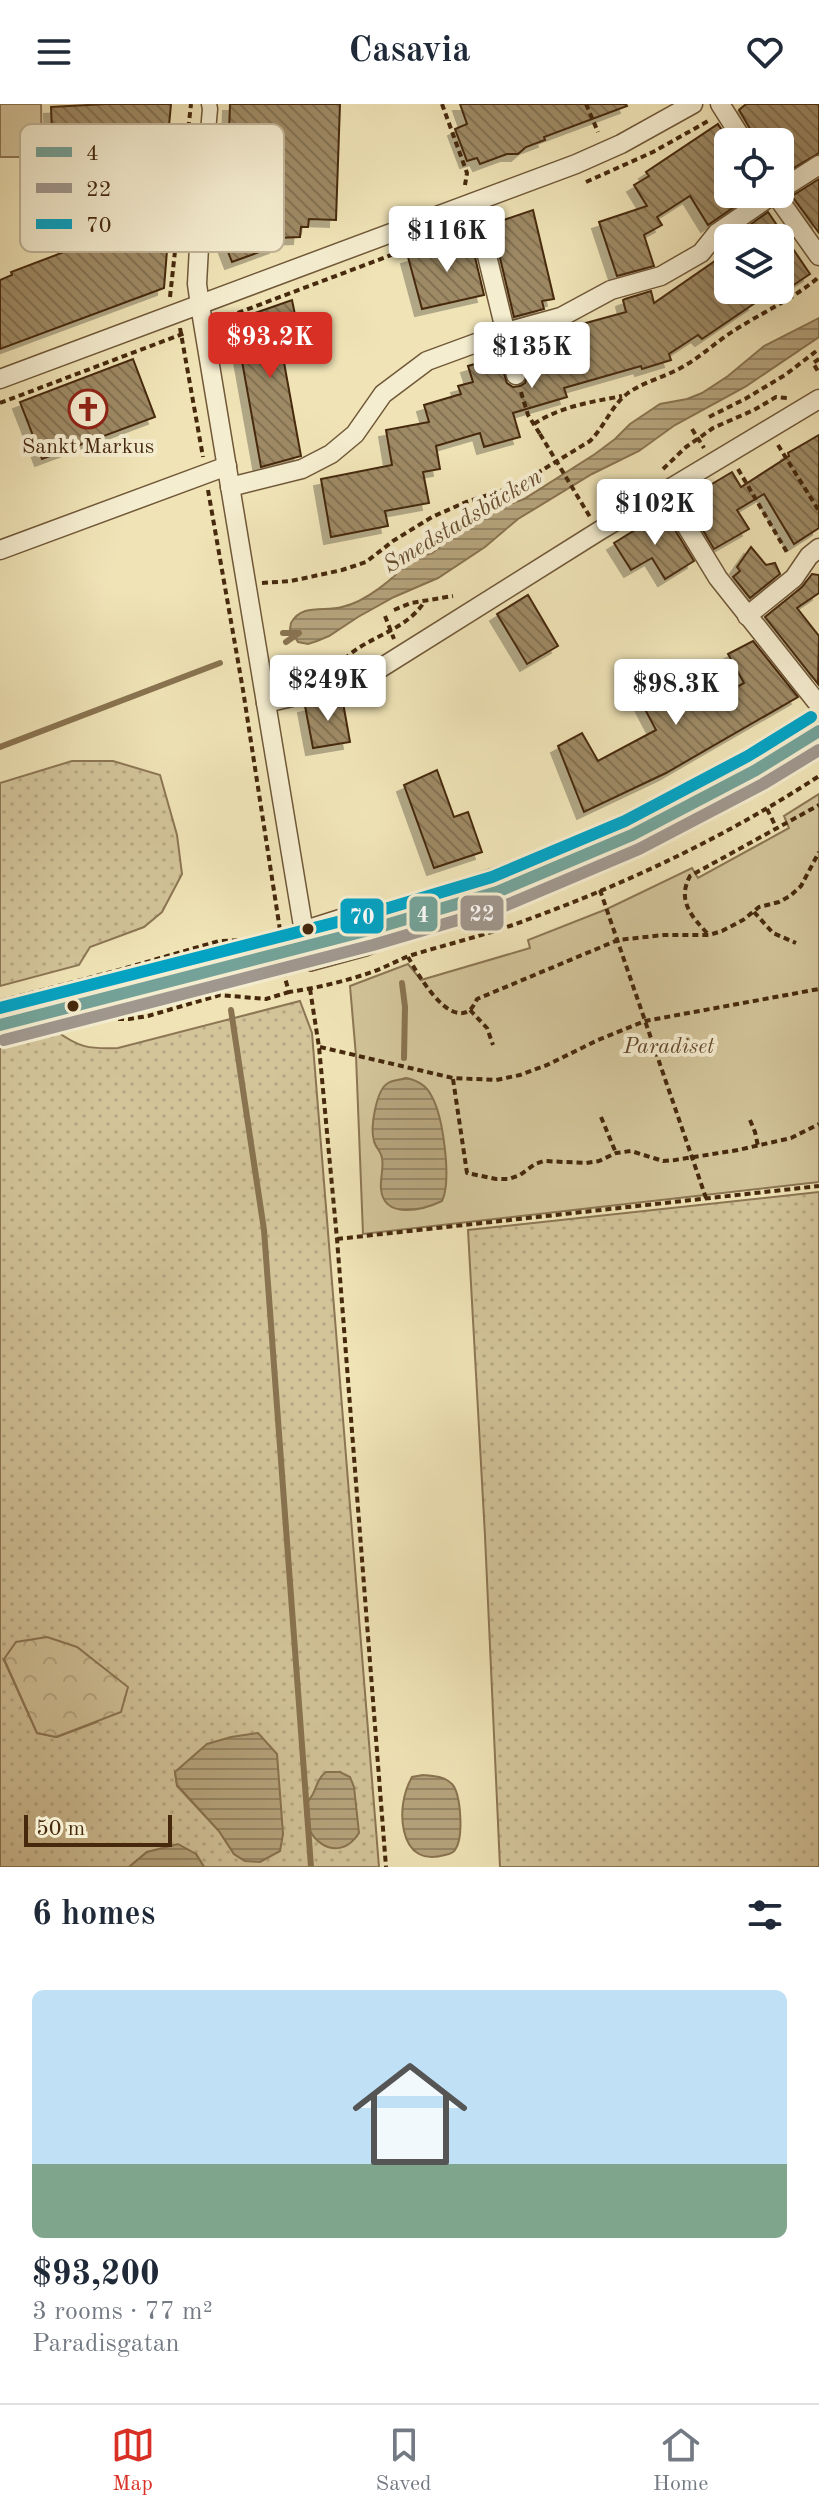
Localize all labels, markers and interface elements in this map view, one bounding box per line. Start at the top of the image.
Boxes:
icon: menu [32,30,76,74]
icon: heart [743,30,787,74]
text: Casavia [348,34,471,70]
legend [20,124,284,252]
map controls [714,128,794,304]
button: locate [714,128,794,208]
text: 4 [86,143,99,165]
text: 22 [86,179,112,201]
pin: $116K [391,206,503,274]
text: 70 [86,215,112,237]
text: $116K [407,219,487,245]
button: layers [714,224,794,304]
pin: $93.2K [205,312,335,380]
pin: $135K [476,322,588,390]
text: $93.2K [226,325,314,351]
text: $135K [492,335,572,361]
church icon: Sankt Markus [67,388,109,430]
place label: Sankt Markus [22,436,154,458]
water label: Smedstadsbäcken [380,465,547,579]
pin: $102K [599,479,711,547]
text: $102K [615,492,695,518]
pin: $249K [272,655,384,723]
pin: $98.3K [611,659,741,727]
text: $249K [288,668,368,694]
text: $98.3K [632,672,720,698]
line badge: 22 [459,894,505,932]
line badge: 4 [408,895,439,933]
line badge: 70 [339,897,385,935]
text: 22 [469,904,495,926]
text: 4 [417,905,429,927]
text: 70 [349,907,375,929]
unlabelled marker [300,921,316,937]
unlabelled marker [65,998,81,1014]
park label: Paradiset [623,1036,715,1058]
scale bar [24,1811,172,1847]
text: 50 m [36,1818,85,1840]
icon: filters [743,1893,787,1937]
text: 6 homes [32,1898,155,1932]
icon: home [338,2042,482,2186]
text: $93,200 [32,2258,160,2292]
text: 3 rooms · 77 m² [32,2299,213,2325]
text: Paradisgatan [32,2331,180,2357]
tab: Map [111,2423,155,2498]
tab: Saved [376,2423,432,2498]
tab: Home [653,2423,708,2498]

